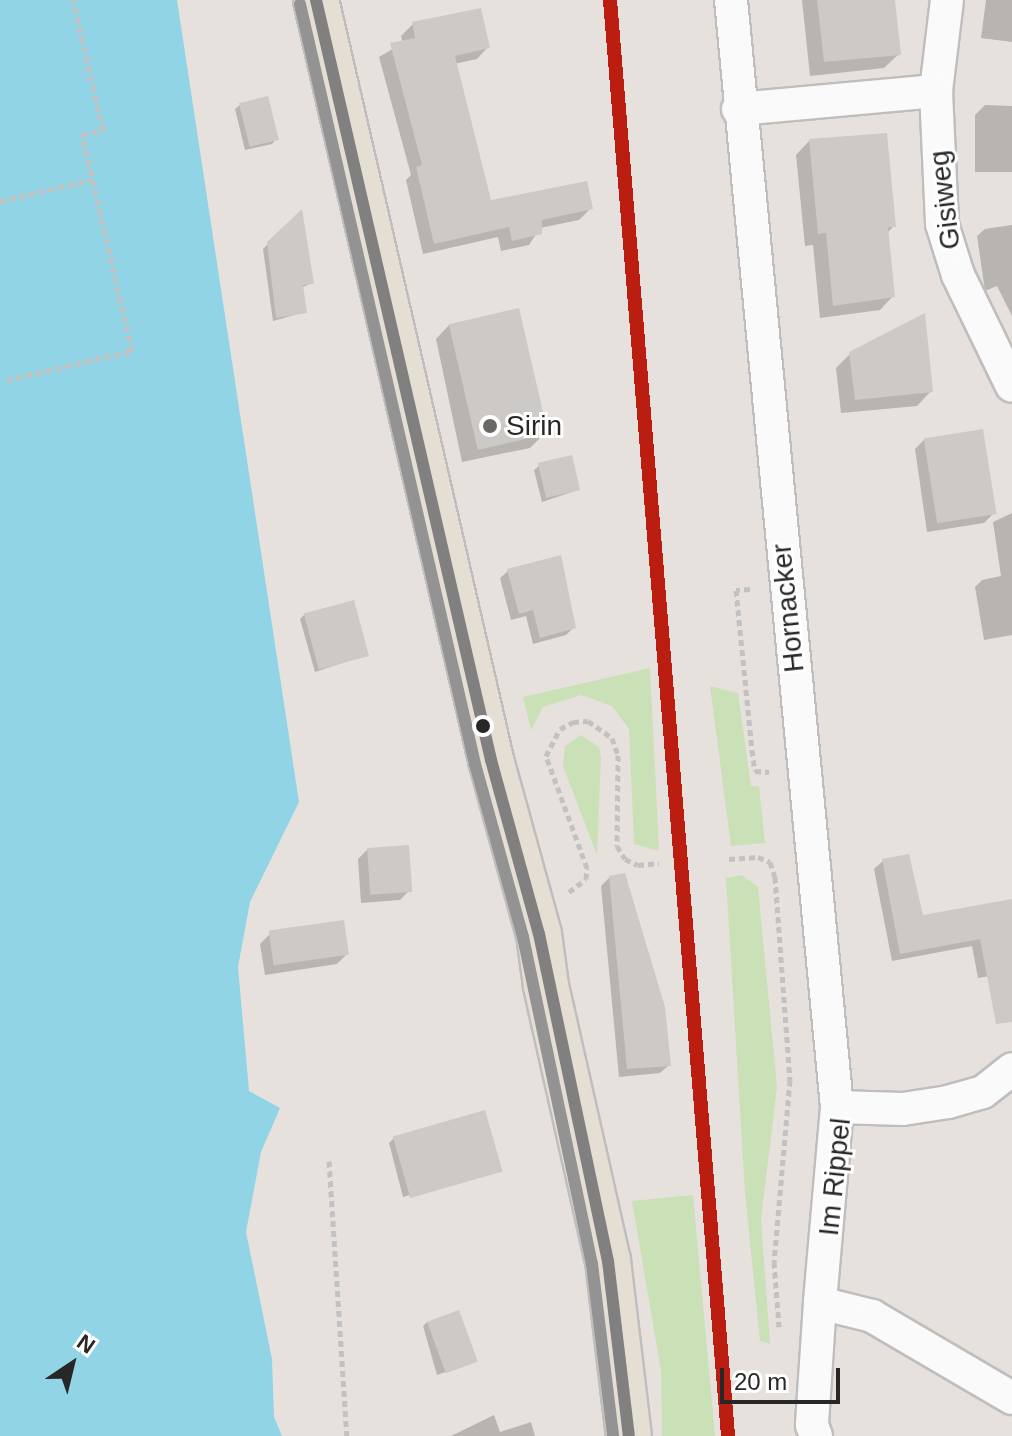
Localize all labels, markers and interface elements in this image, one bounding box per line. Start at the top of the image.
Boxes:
street label: Gisiweg [922,149,968,251]
place label: Sirin [506,409,562,443]
marker: Sirin [481,417,499,435]
street label: Hornacker [765,542,811,674]
unlabelled marker [475,718,491,734]
street label: Im Rippel [812,1116,858,1238]
north arrow [32,1324,112,1404]
text: N [72,1329,100,1359]
scale bar [724,1352,844,1402]
text: 20 m [734,1368,787,1395]

